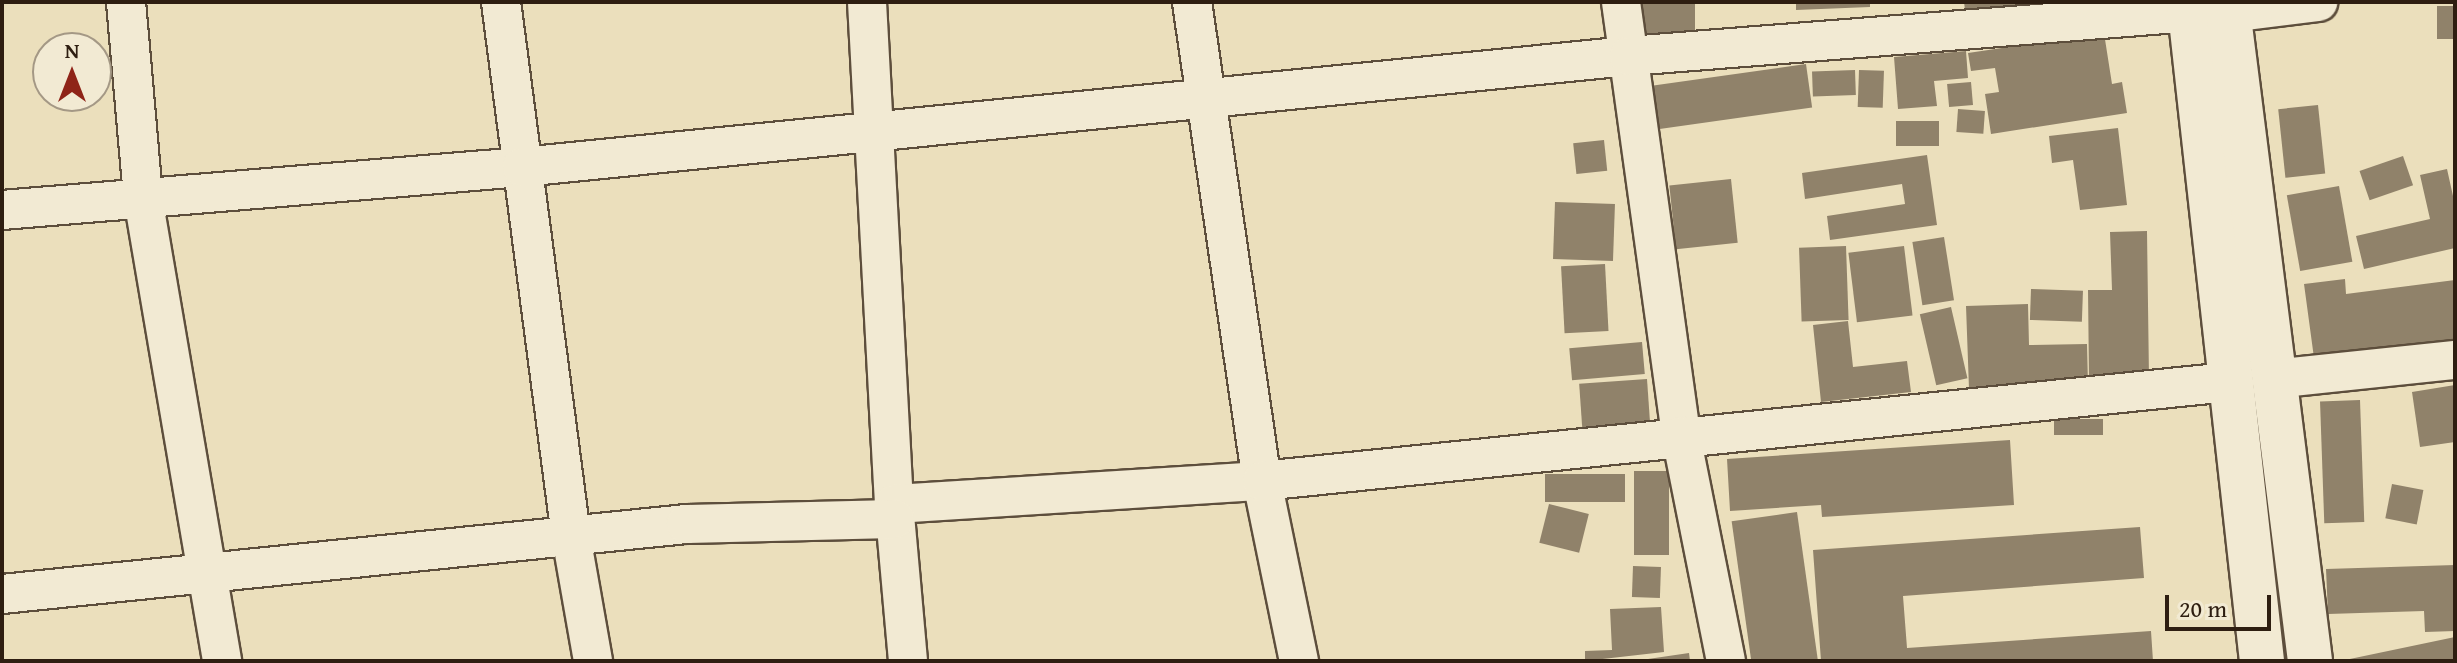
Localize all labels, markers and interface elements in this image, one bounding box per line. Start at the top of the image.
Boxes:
north arrow [32,32,112,112]
text: N [65,34,79,66]
scale bar [2169,579,2275,629]
text: 20 m [2179,591,2227,626]

